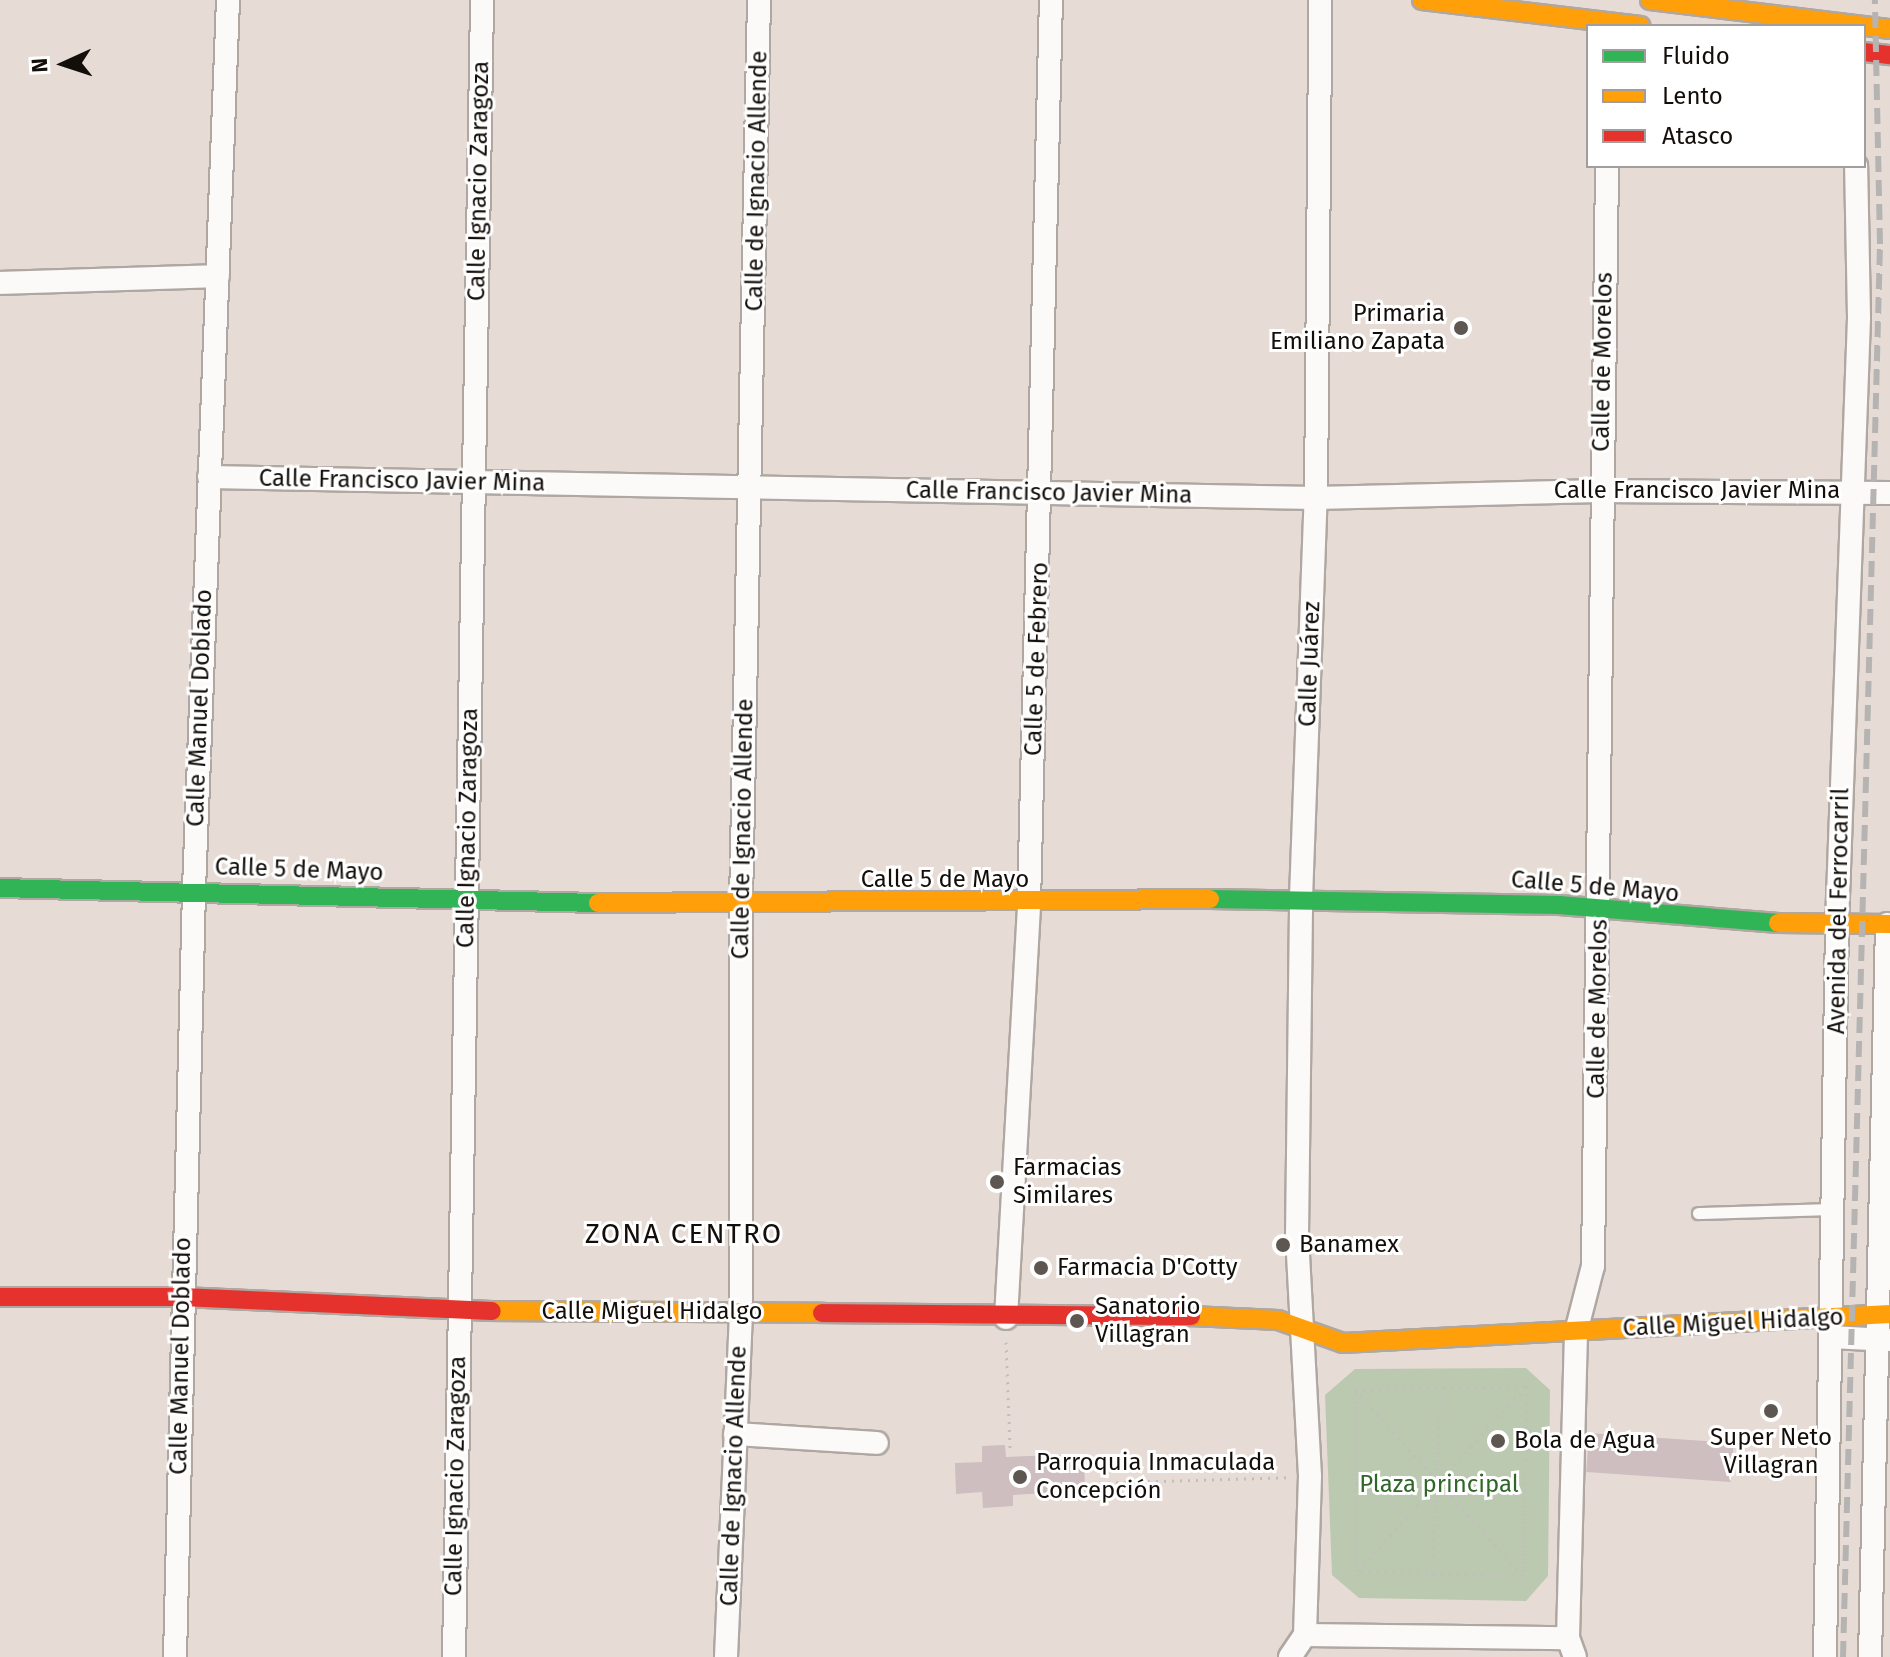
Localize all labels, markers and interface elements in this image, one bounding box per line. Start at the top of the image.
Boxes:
north arrow [24,24,104,104]
legend [1586,24,1866,168]
text: Fluido [1662,42,1730,70]
street label: Calle de Ignacio Allende [740,50,774,312]
text: N [26,57,53,73]
street label: Calle Ignacio Zaragoza [463,61,495,301]
text: Lento [1662,82,1723,110]
text: Atasco [1662,122,1733,150]
street label: Calle de Morelos [1587,272,1619,452]
place label: Primaria Emiliano Zapata [1270,300,1445,356]
marker: Primaria Emiliano Zapata [1452,319,1470,337]
street label: Calle Francisco Javier Mina [258,464,546,498]
street label: Calle Francisco Javier Mina [905,476,1193,510]
street label: Calle Francisco Javier Mina [1554,477,1840,505]
street label: Calle 5 de Febrero [1019,562,1055,756]
street label: Calle Manuel Doblado [181,589,219,827]
street label: Calle Juárez [1293,601,1327,727]
street label: Calle de Ignacio Allende [726,698,760,960]
street label: Calle Ignacio Zaragoza [452,708,484,948]
street label: Avenida del Ferrocarril [1822,788,1856,1034]
street label: Calle 5 de Mayo [214,853,384,887]
street label: Calle 5 de Mayo [1510,865,1680,909]
street label: Calle 5 de Mayo [861,866,1029,894]
street label: Calle de Morelos [1582,919,1614,1099]
place label: Farmacias Similares [1013,1154,1122,1210]
marker: Farmacias Similares [988,1173,1006,1191]
district label: ZONA CENTRO [585,1217,783,1251]
place label: Banamex [1299,1231,1399,1259]
marker: Banamex [1274,1236,1292,1254]
street label: Calle Manuel Doblado [165,1237,197,1475]
place label: Farmacia D'Cotty [1057,1254,1238,1282]
marker: Farmacia D'Cotty [1032,1259,1050,1277]
place label: Sanatorio Villagran [1095,1293,1201,1349]
street label: Calle Miguel Hidalgo [542,1298,762,1326]
street label: Calle Miguel Hidalgo [1622,1303,1844,1343]
marker: Sanatorio Villagran [1066,1310,1088,1332]
street label: Calle de Ignacio Allende [715,1345,753,1607]
street label: Calle Ignacio Zaragoza [440,1356,472,1596]
marker: Super Neto Villagran [1762,1402,1780,1420]
place label: Super Neto Villagran [1710,1424,1832,1480]
place label: Bola de Agua [1514,1427,1656,1455]
marker: Bola de Agua [1489,1432,1507,1450]
place label: Parroquia Inmaculada Concepción [1036,1449,1275,1505]
marker: Parroquia Inmaculada Concepción [1011,1468,1029,1486]
park label: Plaza principal [1359,1471,1519,1499]

